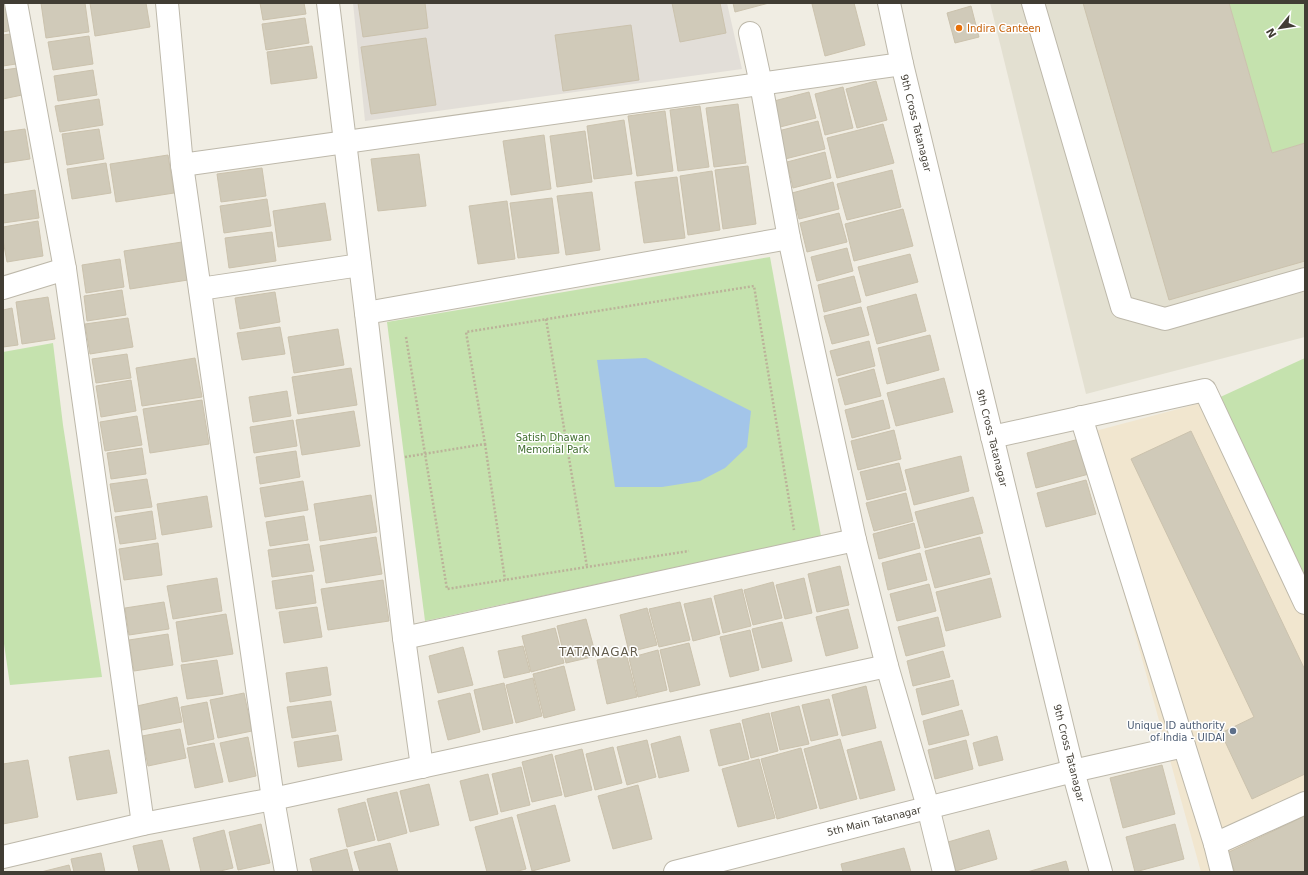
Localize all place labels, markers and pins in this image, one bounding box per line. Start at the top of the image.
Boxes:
marker: Indira Canteen [954,23,964,33]
place label: Indira Canteen [967,23,1041,34]
place label: Unique ID authority of India - UIDAI [1127,720,1225,743]
marker: Unique ID authority of India - UIDAI [1228,726,1238,736]

